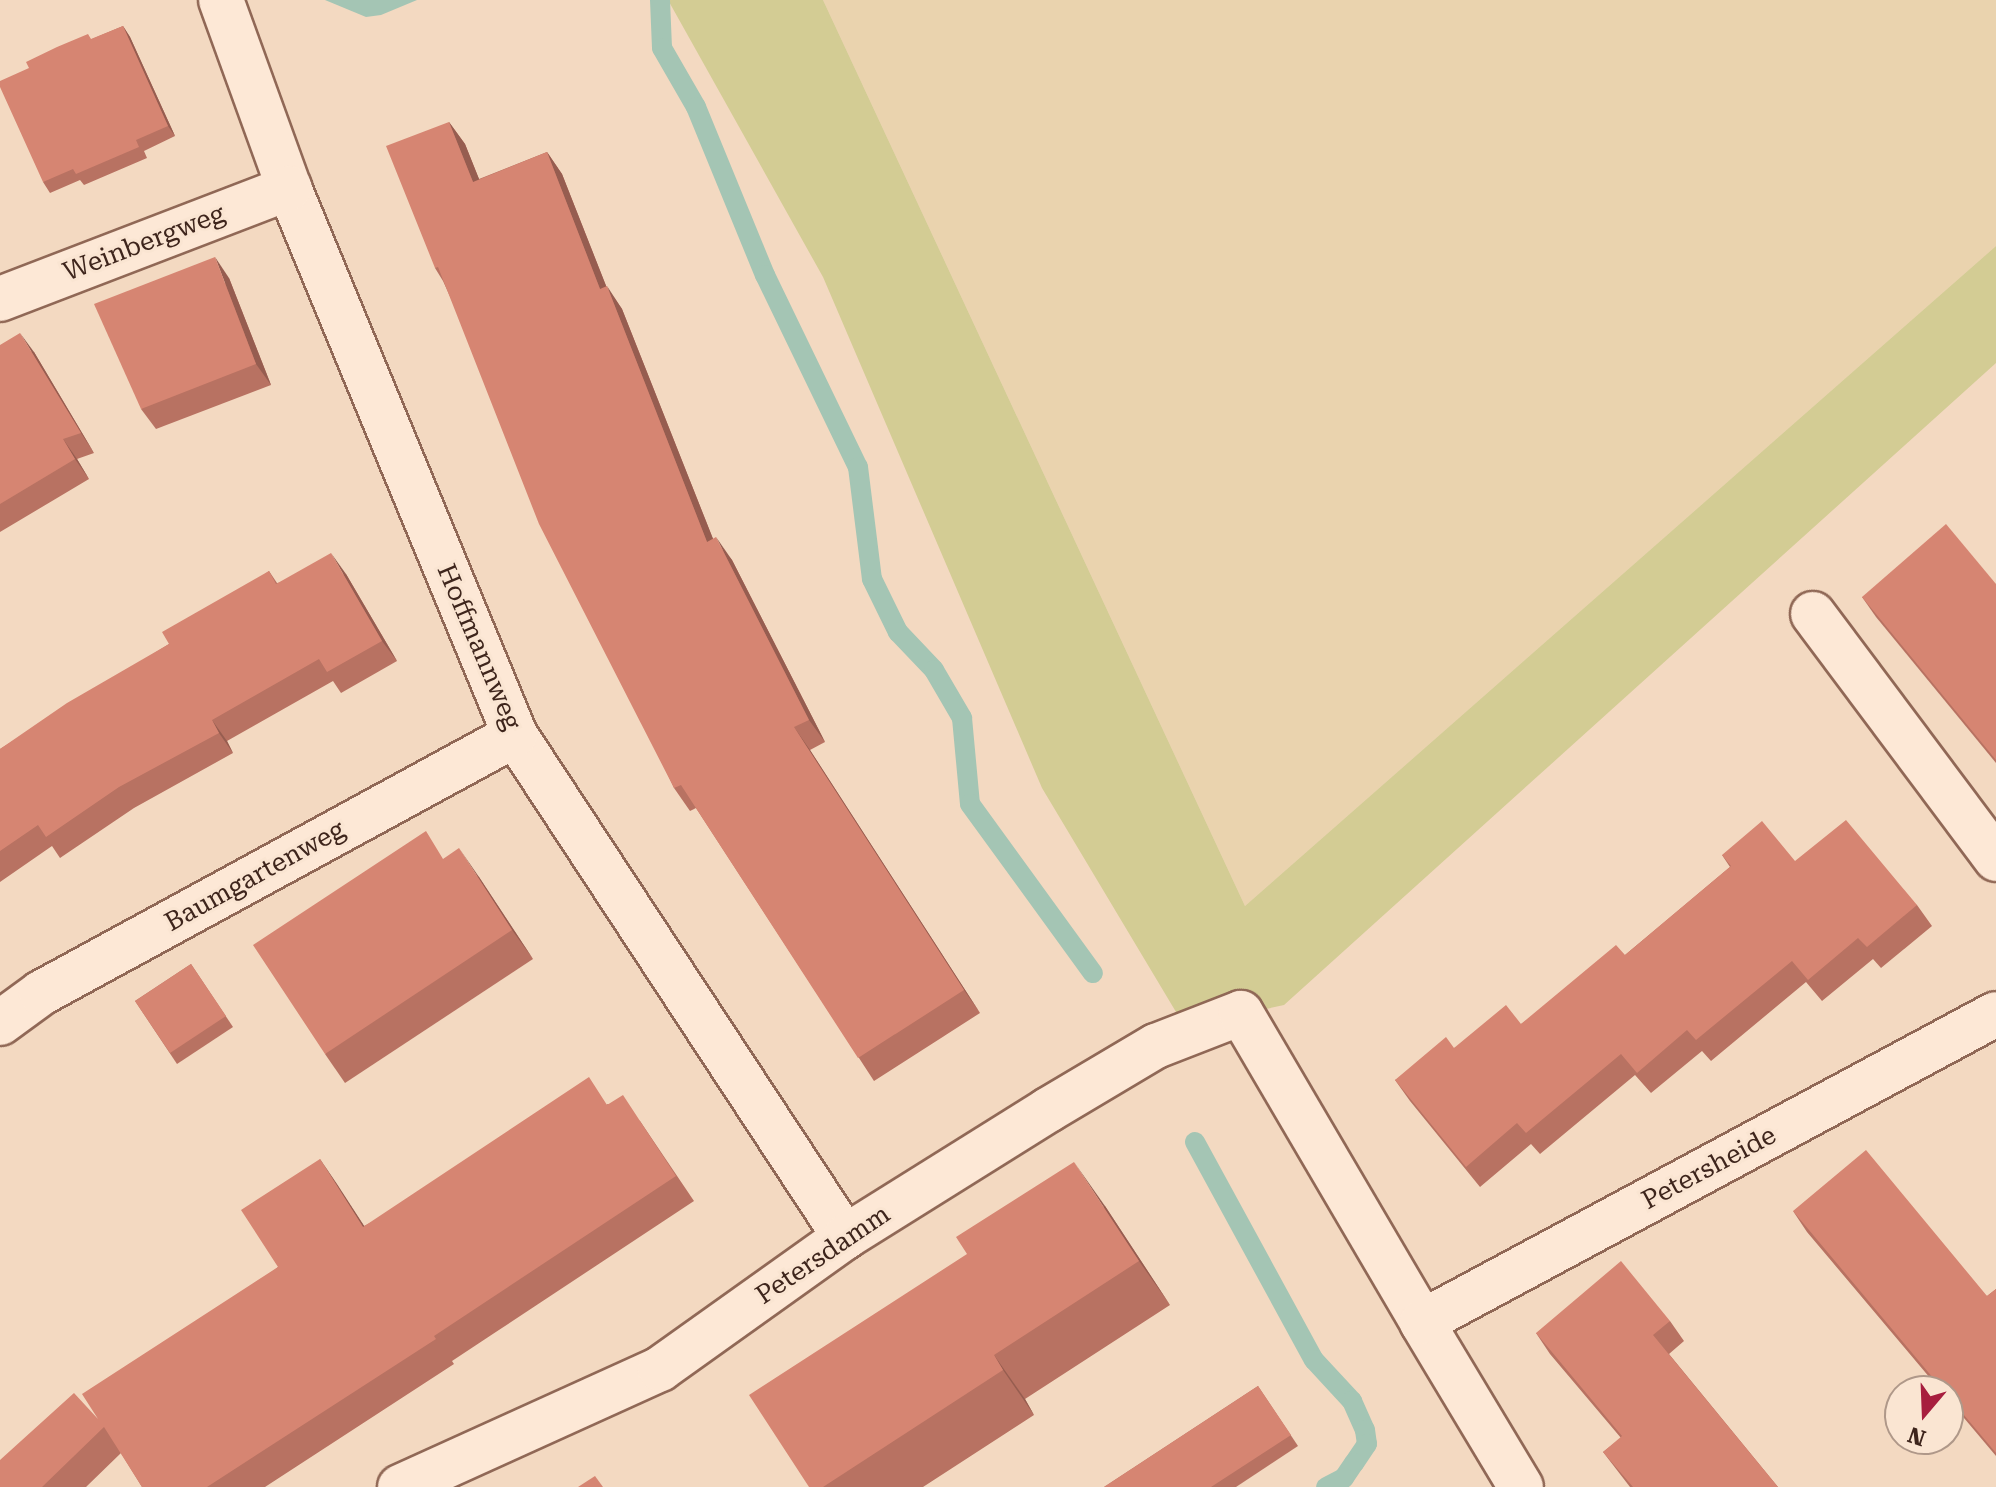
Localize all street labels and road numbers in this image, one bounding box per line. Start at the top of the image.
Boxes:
street label: Weinbergweg [59,198,229,288]
street label: Hoffmannweg [430,559,528,735]
street label: Baumgartenweg [160,814,350,938]
street label: Petersheide [1637,1120,1781,1216]
street label: Petersdamm [750,1199,896,1311]

